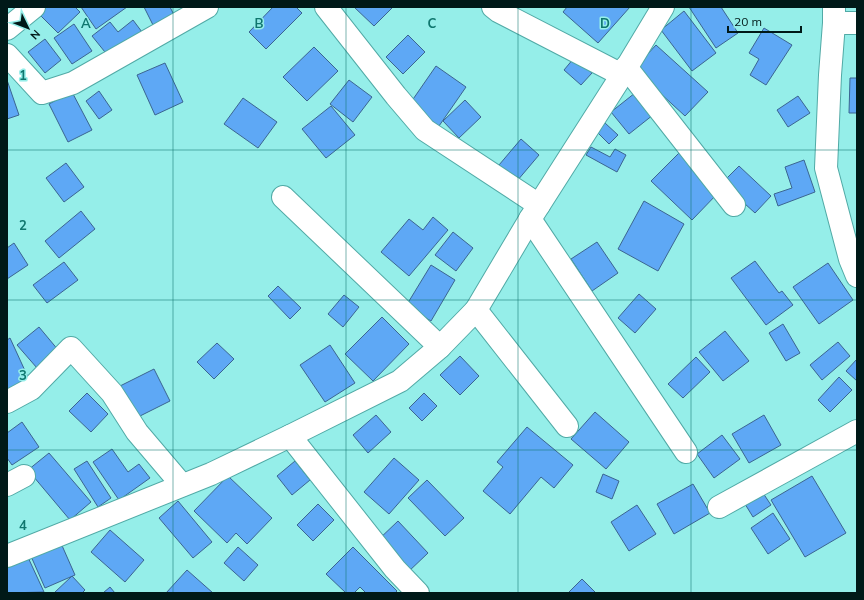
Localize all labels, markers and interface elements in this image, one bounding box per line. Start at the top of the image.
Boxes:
north arrow [8,8,48,48]
scale bar [728,8,801,34]
text: 20 m [734,14,762,29]
text: A [81,15,91,31]
text: B [255,15,264,31]
text: C [428,15,437,31]
text: D [600,15,610,31]
text: N [27,27,43,43]
text: 1 [19,67,27,83]
text: 2 [19,217,27,233]
text: 3 [19,367,27,383]
text: 4 [19,517,27,533]

